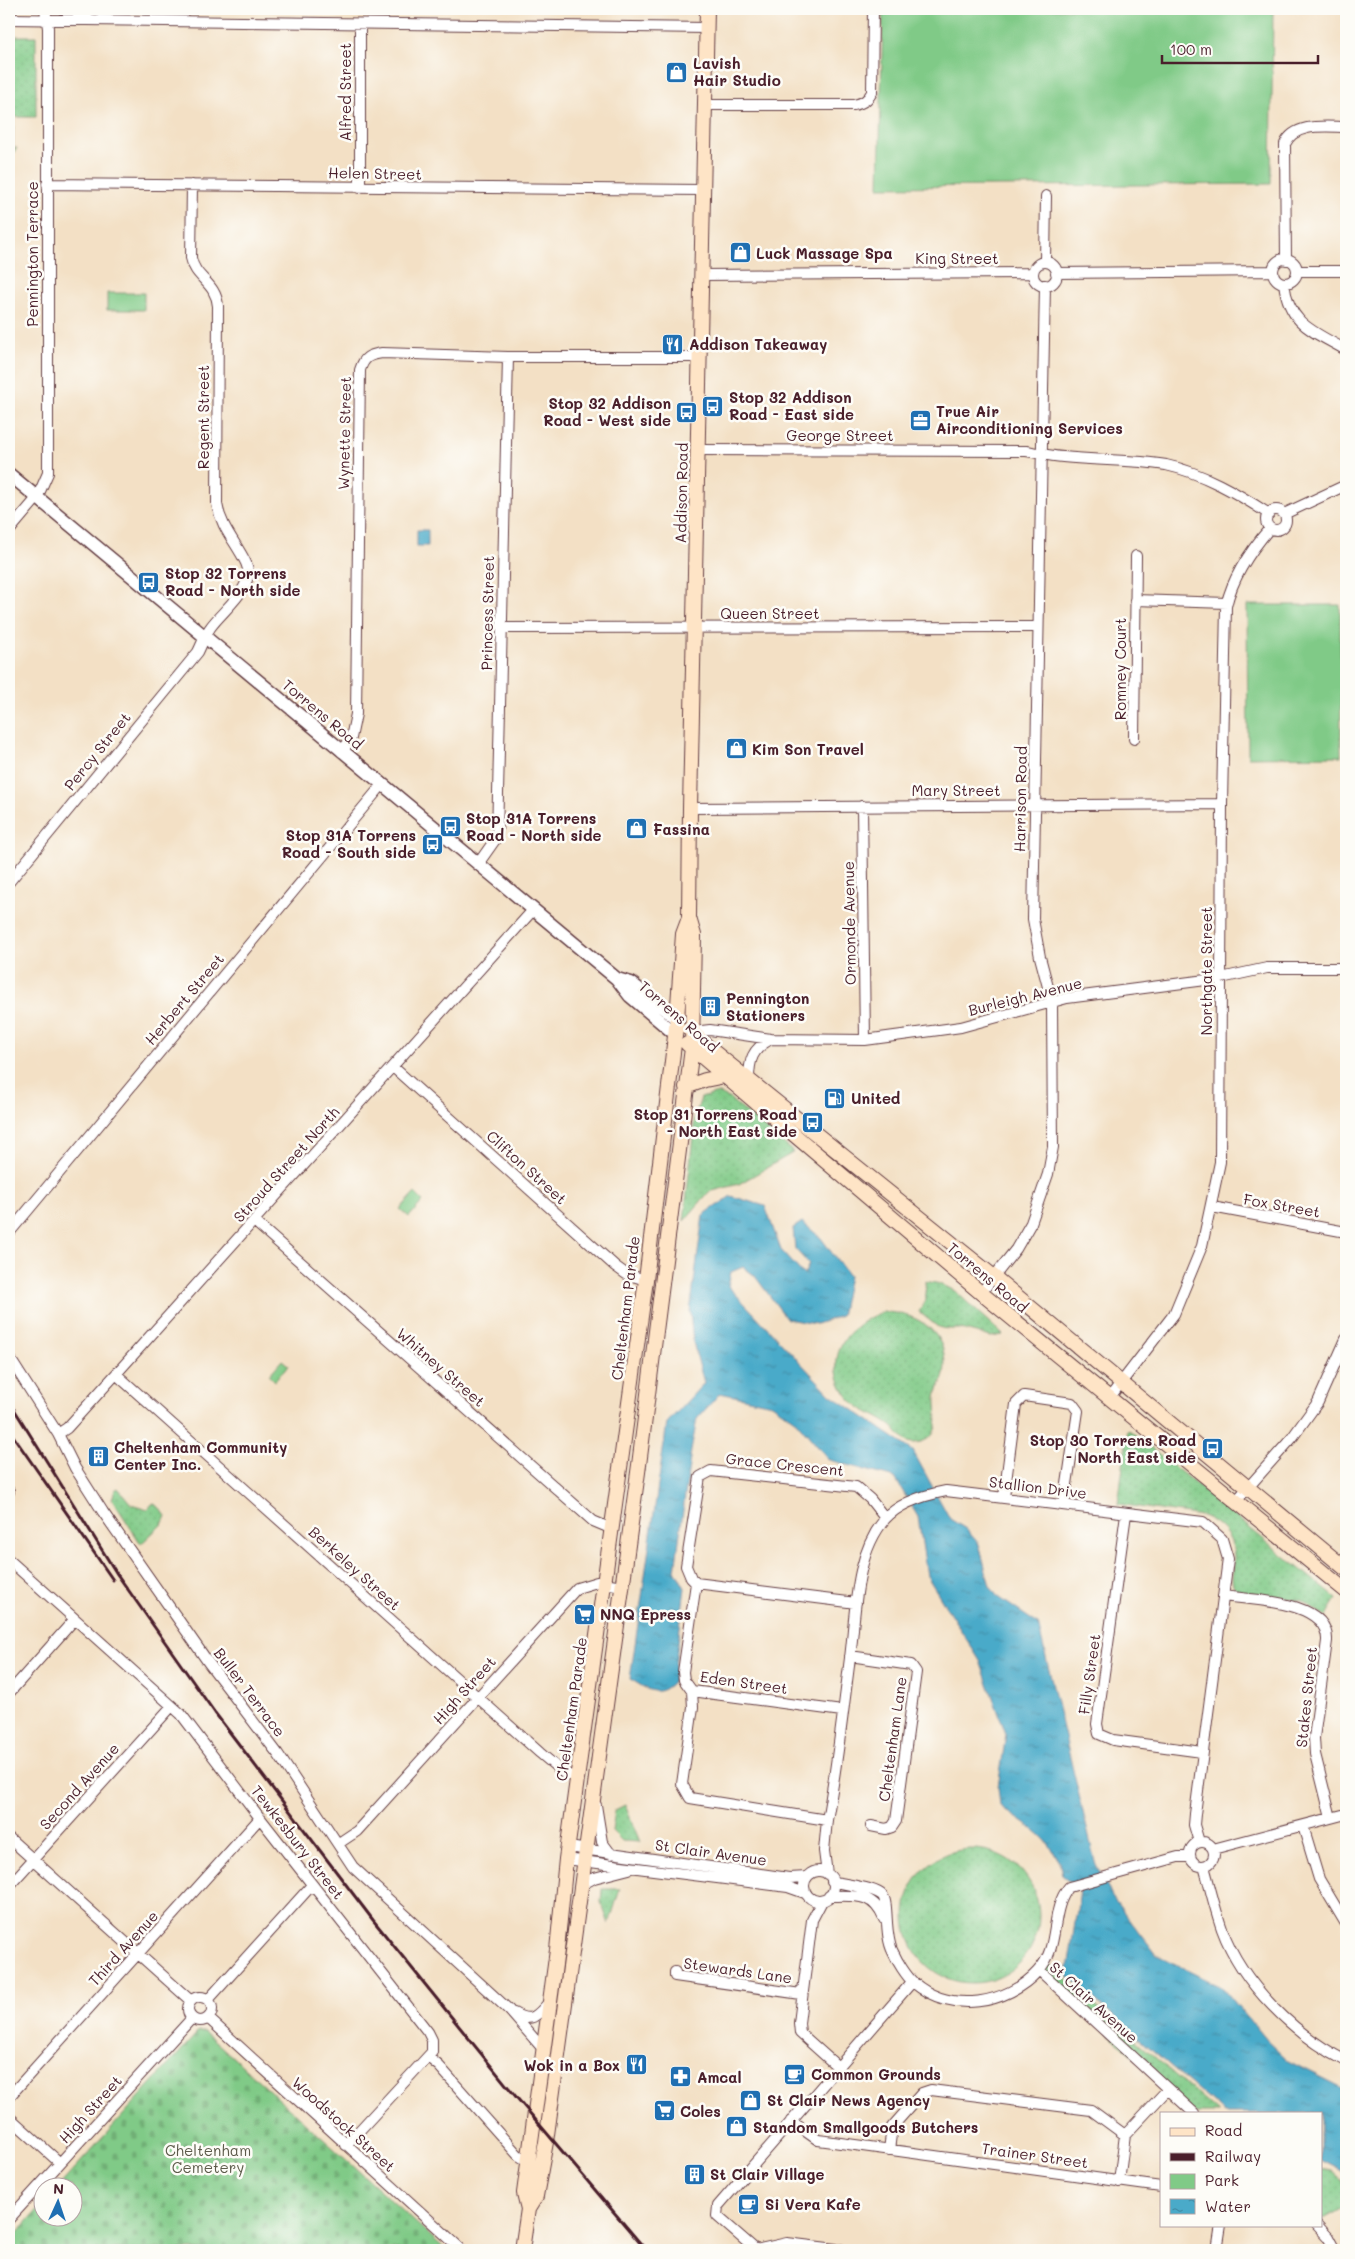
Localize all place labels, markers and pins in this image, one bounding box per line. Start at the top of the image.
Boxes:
place label: Lavish Hair Studio [693,53,781,90]
shop icon: Lavish Hair Studio [665,60,689,84]
shop icon: Luck Massage Spa [728,241,752,265]
place label: Luck Massage Spa [756,243,893,263]
restaurant icon: Addison Takeaway [661,332,685,356]
place label: Addison Takeaway [689,334,827,354]
place label: Stop 32 Addison Road - East side [729,387,854,424]
place label: Stop 32 Addison Road - West side [543,393,671,430]
bus stop icon: Stop 32 Addison Road - East side [701,394,725,418]
bus stop icon: Stop 32 Addison Road - West side [675,400,699,424]
place label: True Air Airconditioning Services [936,401,1123,438]
office icon: True Air Airconditioning Services [908,408,932,432]
place label: Stop 32 Torrens Road - North side [165,563,301,600]
bus stop icon: Stop 32 Torrens Road - North side [137,570,161,594]
shop icon: Kim Son Travel [724,737,748,761]
place label: Kim Son Travel [752,739,864,759]
place label: Stop 31A Torrens Road - North side [466,808,602,845]
bus stop icon: Stop 31A Torrens Road - North side [438,815,462,839]
shop icon: Fassina [625,817,649,841]
place label: Fassina [653,819,710,839]
place label: Stop 31A Torrens Road - South side [282,825,416,862]
bus stop icon: Stop 31A Torrens Road - South side [420,832,444,856]
place label: Pennington Stationers [726,988,809,1025]
building icon: Pennington Stationers [698,995,722,1019]
fuel station icon: United [823,1086,847,1110]
place label: United [851,1088,901,1108]
place label: Stop 31 Torrens Road - North East side [634,1104,797,1141]
bus stop icon: Stop 31 Torrens Road - North East side [801,1111,825,1135]
place label: Stop 30 Torrens Road - North East side [1030,1430,1196,1467]
place label: Cheltenham Community Center Inc. [114,1437,287,1474]
bus stop icon: Stop 30 Torrens Road - North East side [1200,1437,1224,1461]
building icon: Cheltenham Community Center Inc. [86,1444,110,1468]
supermarket icon: NNQ Epress [572,1602,596,1626]
place label: NNQ Epress [600,1604,691,1624]
restaurant icon: Wok in a Box [624,2053,648,2077]
place label: Wok in a Box [524,2055,620,2075]
cafe icon: Common Grounds [783,2062,807,2086]
place label: Common Grounds [811,2064,941,2084]
pharmacy icon: Amcal [669,2065,693,2089]
place label: Amcal [697,2067,742,2087]
shop icon: St Clair News Agency [739,2088,763,2112]
place label: St Clair News Agency [767,2090,930,2110]
supermarket icon: Coles [652,2099,676,2123]
place label: Coles [680,2101,721,2121]
shop icon: Standom Smallgoods Butchers [725,2115,749,2139]
place label: Standom Smallgoods Butchers [753,2117,978,2137]
building icon: St Clair Village [682,2162,706,2186]
place label: St Clair Village [710,2164,824,2184]
cafe icon: Si Vera Kafe [737,2192,761,2216]
place label: Si Vera Kafe [765,2194,861,2214]

